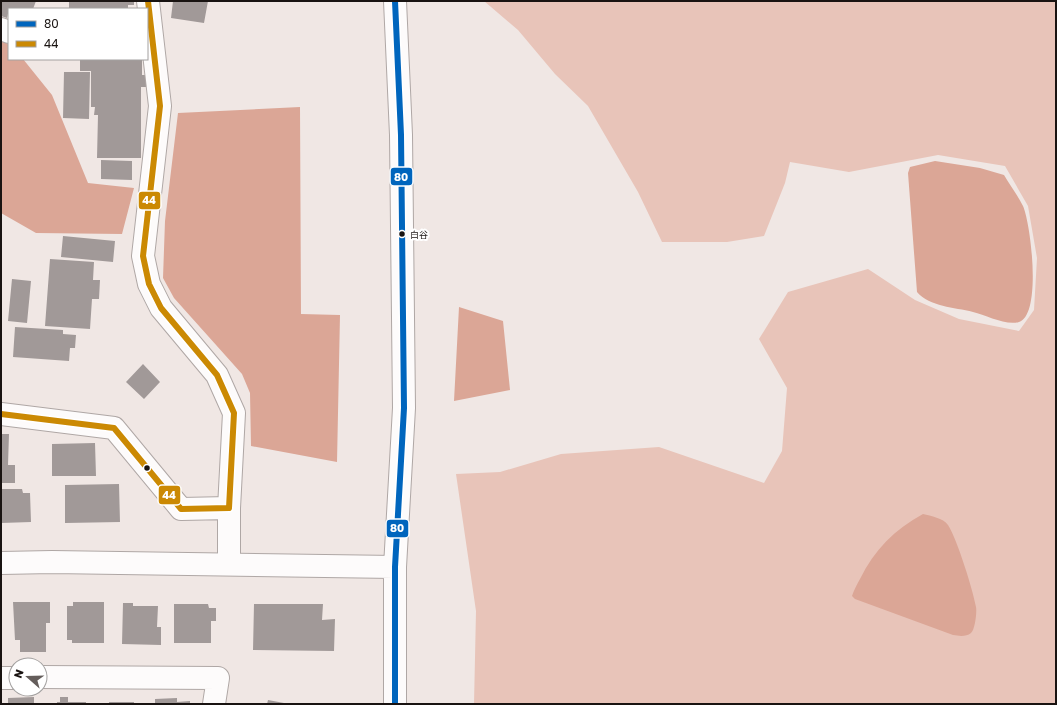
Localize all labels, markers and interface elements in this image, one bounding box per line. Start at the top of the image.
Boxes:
legend [8,8,148,60]
text: 80 [44,16,59,31]
text: 44 [44,36,59,51]
line badge: 80 [390,167,413,186]
text: 80 [394,170,408,183]
line badge: 44 [138,191,161,210]
text: 44 [142,193,156,206]
marker: 白谷 [397,229,407,239]
place label: 白谷 [410,229,428,240]
unlabelled marker [142,463,152,473]
line badge: 44 [158,485,181,505]
text: 44 [162,488,176,501]
line badge: 80 [386,519,409,538]
text: 80 [390,521,404,534]
north arrow [8,657,48,697]
text: N [11,667,26,680]

